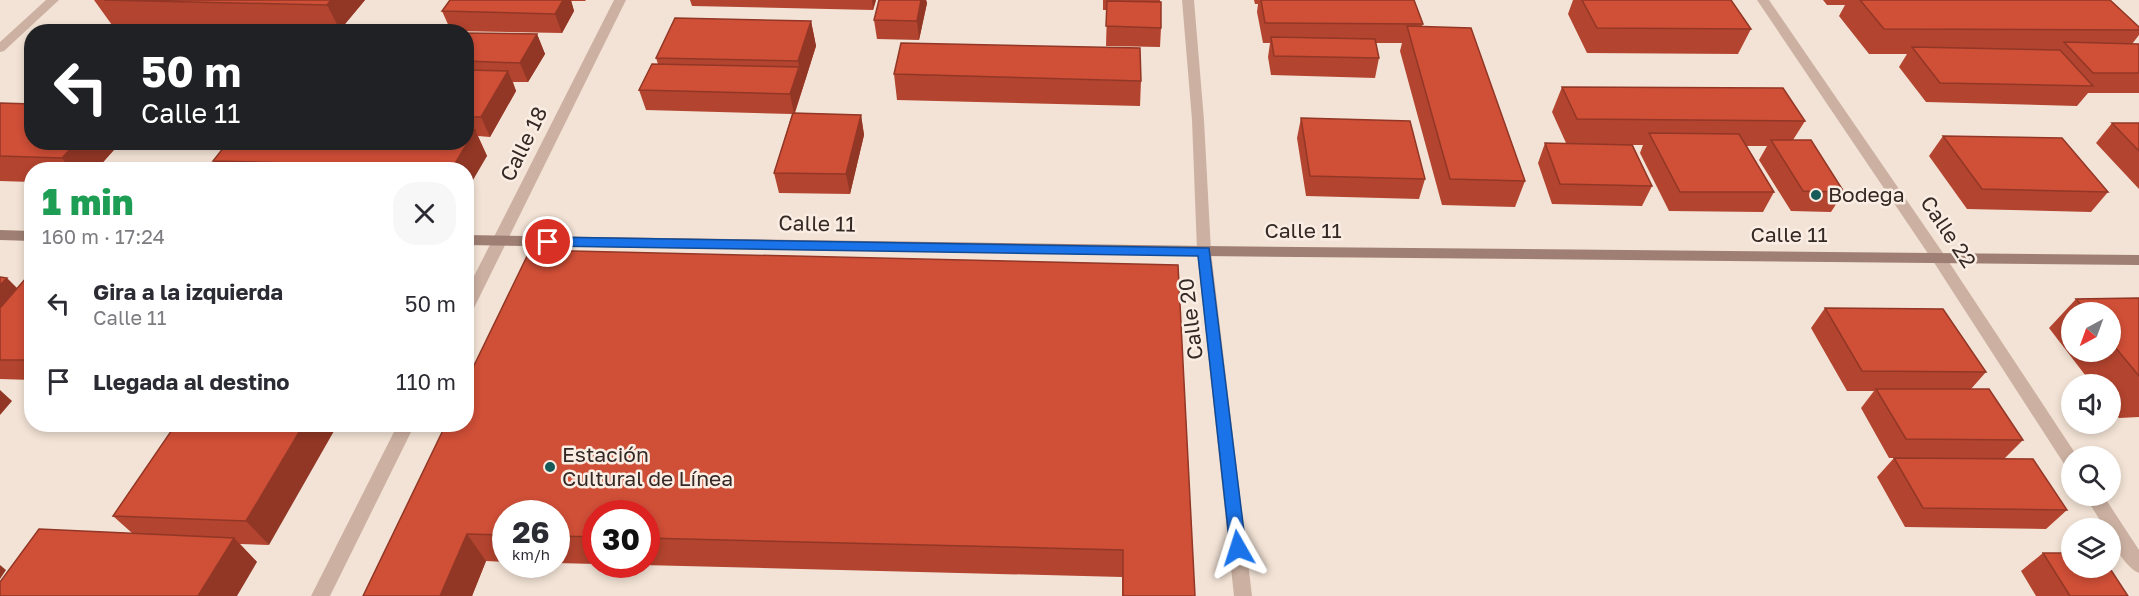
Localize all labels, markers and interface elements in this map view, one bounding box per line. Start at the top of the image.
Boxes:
text: 50 m [141,46,241,96]
icon: left [42,48,120,126]
text: Calle 11 [141,97,240,129]
street label: Calle 18 [494,102,552,185]
text: 1 min [42,180,133,223]
place label: Bodega [1828,181,1905,207]
button: close [393,182,456,245]
marker: Bodega [1809,188,1823,202]
street label: Calle 22 [1915,191,1982,272]
street label: Calle 11 [778,209,856,237]
pin [522,216,573,267]
street label: Calle 11 [1264,217,1342,243]
street label: Calle 11 [1750,221,1828,247]
text: 160 m · 17:24 [42,224,165,248]
icon: arrive [531,225,564,258]
street label: Calle 20 [1172,277,1208,361]
text: Gira a la izquierda [93,278,283,305]
icon: left [42,287,75,320]
text: 50 m [405,290,456,317]
north arrow [2061,302,2121,362]
map controls [2061,302,2121,578]
text: Calle 11 [93,305,167,329]
icon: arrive [42,365,75,398]
text: Llegada al destino [93,368,290,395]
text: 110 m [396,368,456,395]
button: sound [2061,374,2121,434]
place label: Estación Cultural de Línea [562,441,733,491]
button: search [2061,446,2121,506]
marker: Estación Cultural de Línea [543,460,557,474]
speed limit sign: 30 [582,500,660,578]
text: 26 [512,514,550,550]
position arrow [1206,516,1270,580]
button: layers [2061,518,2121,578]
text: km/h [512,545,550,563]

